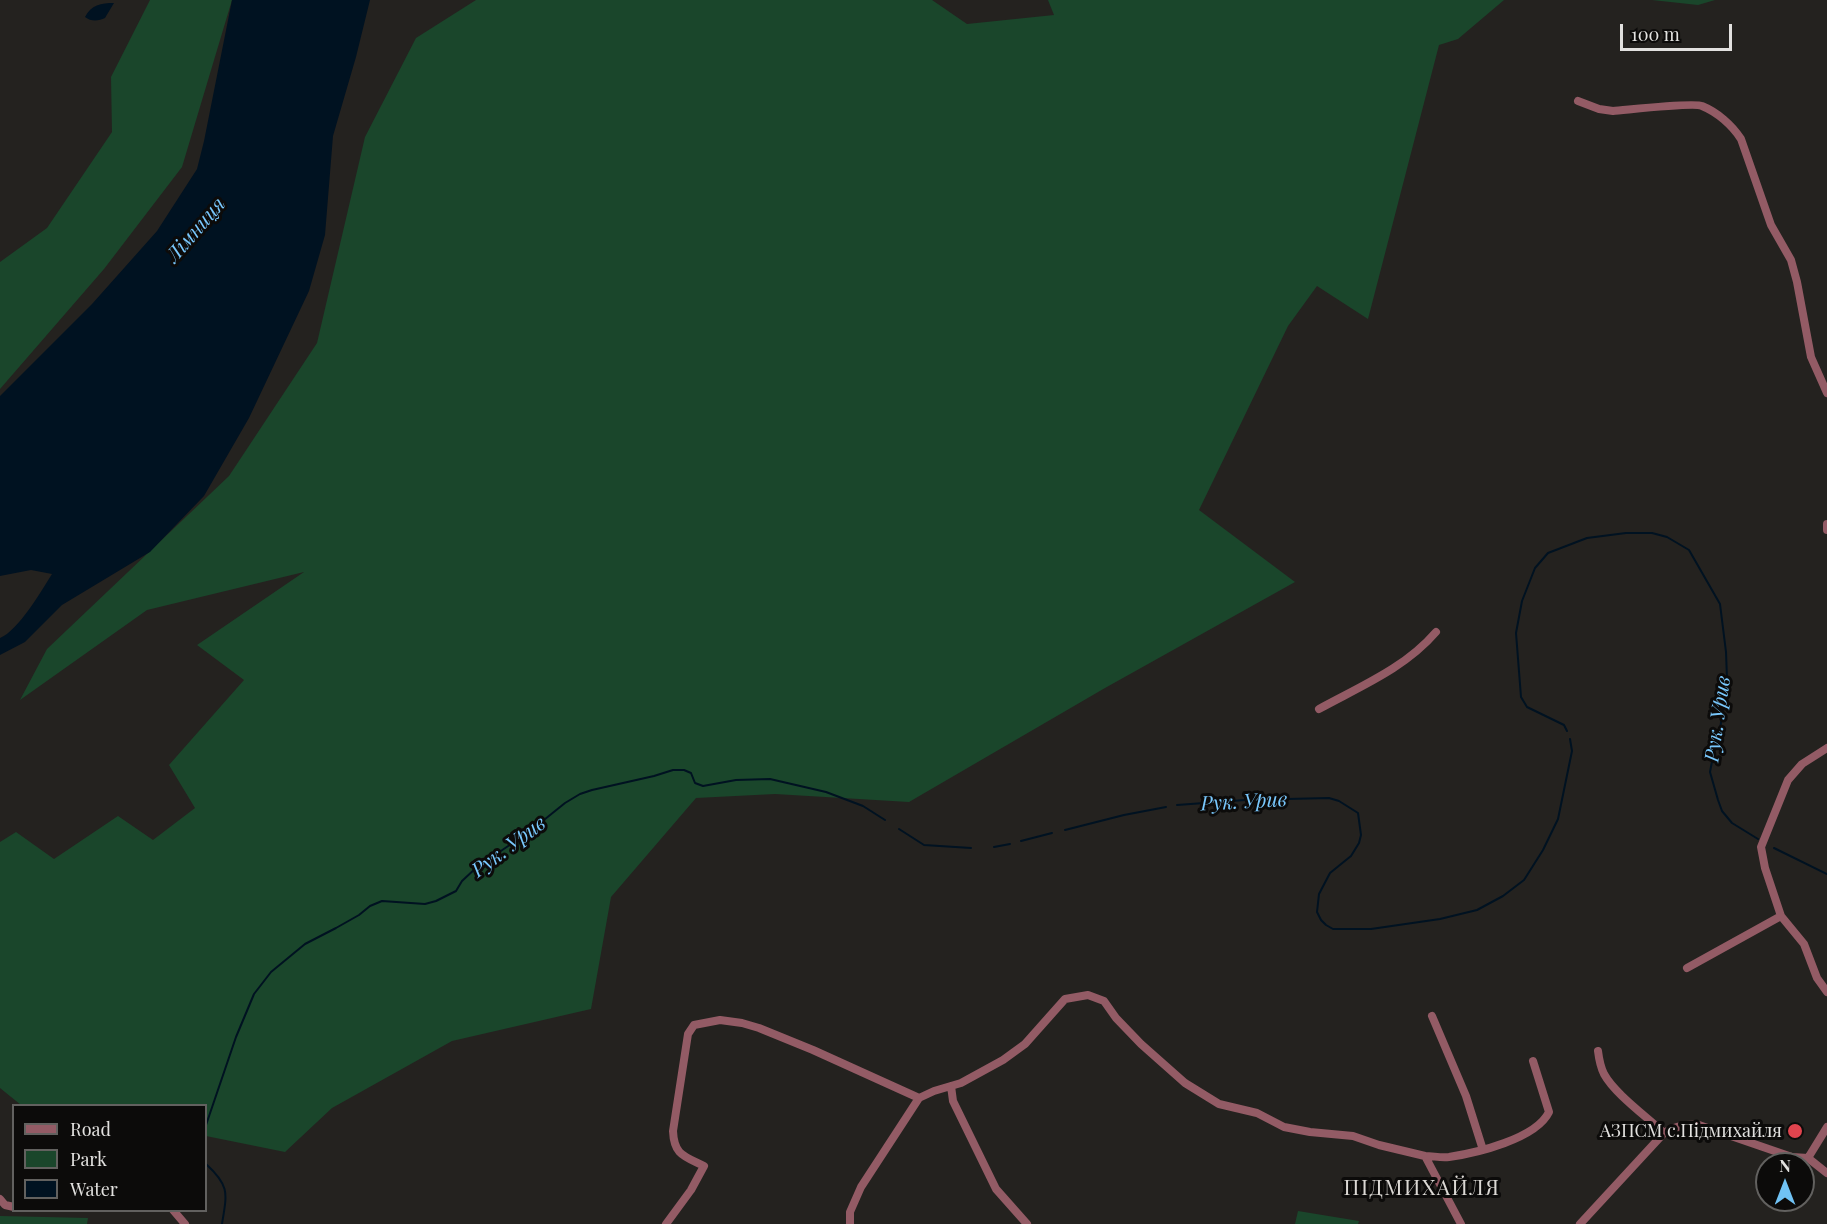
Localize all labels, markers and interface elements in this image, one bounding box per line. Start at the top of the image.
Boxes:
scale bar [1623,12,1736,50]
text: 100 m [1631,22,1680,46]
water label: Лімниця [161,193,231,267]
water label: Рук. Урив [1700,674,1736,764]
water label: Рук. Урив [1200,788,1288,816]
water label: Рук. Урив [467,811,551,883]
legend [12,1104,207,1212]
text: Road [70,1117,111,1141]
place label: АЗПСМ с.Підмихайля [1600,1120,1782,1142]
marker: АЗПСМ с.Підмихайля [1786,1122,1804,1140]
text: Park [70,1147,107,1171]
north arrow [1755,1152,1815,1212]
text: N [1779,1155,1791,1176]
district label: ПІДМИХАЙЛЯ [1344,1175,1500,1201]
text: Water [70,1177,118,1201]

